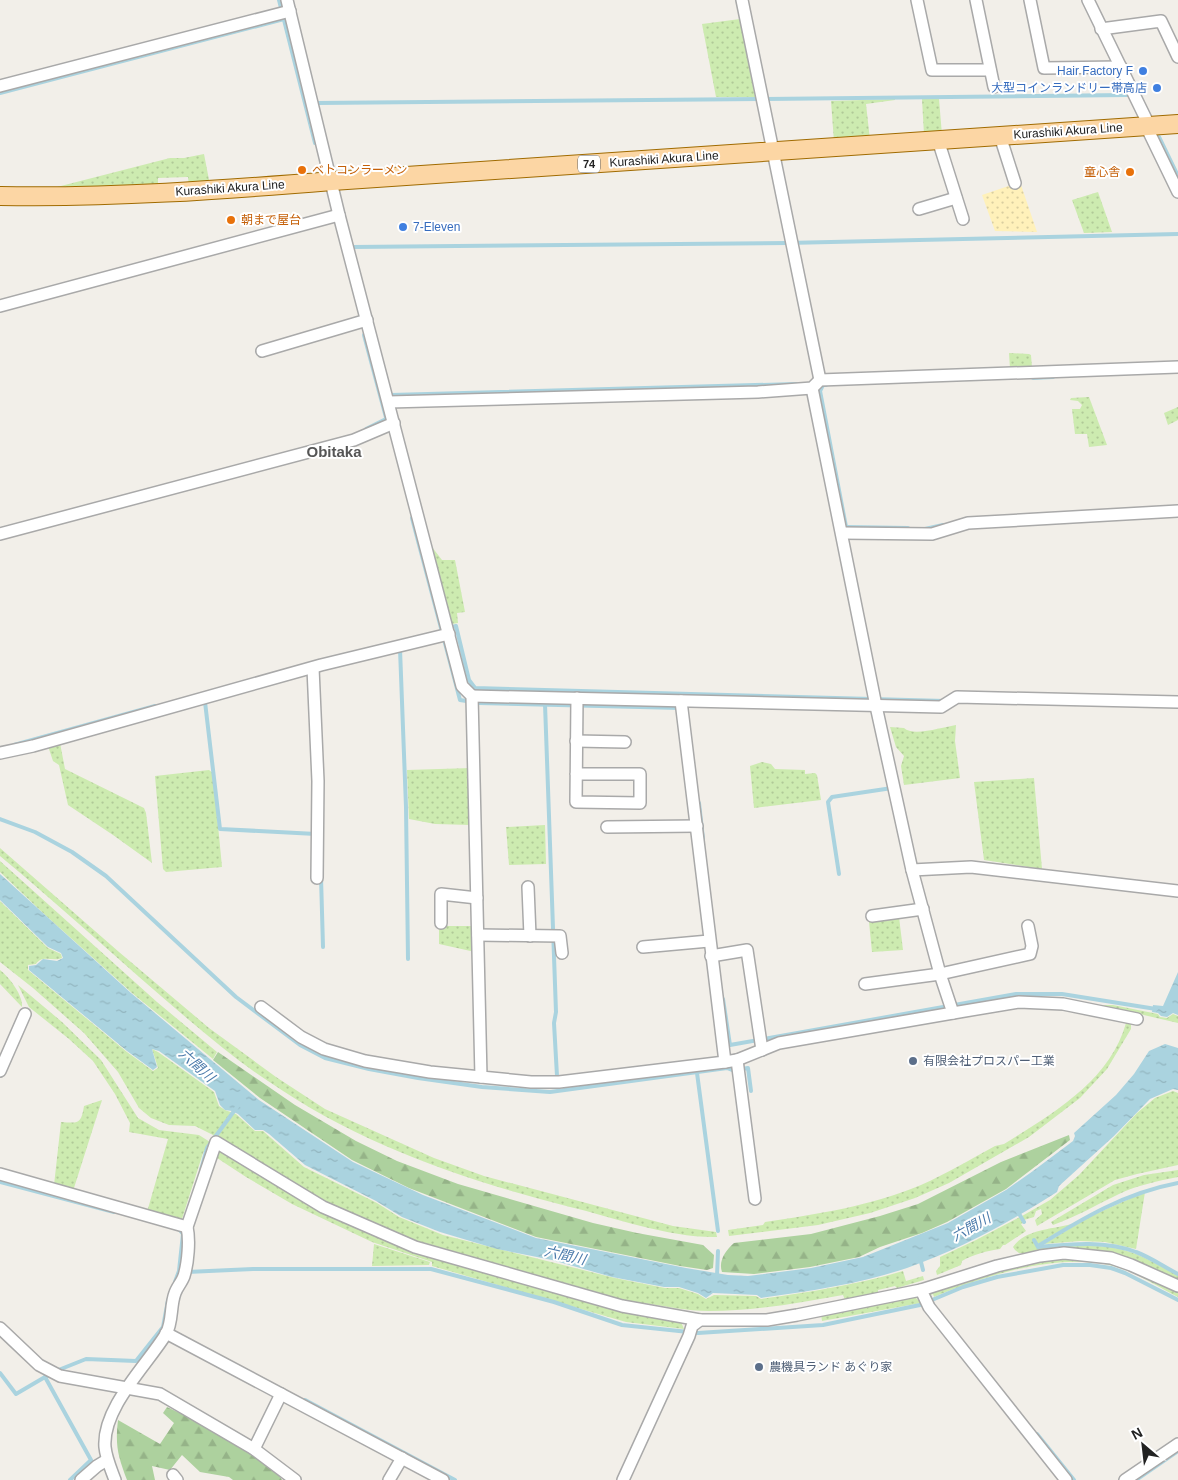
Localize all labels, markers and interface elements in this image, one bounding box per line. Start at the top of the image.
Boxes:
place label: Hair Factory F [1057,64,1133,78]
marker: Hair Factory F [1137,65,1149,77]
place label: 大型コインランドリー帯高店 [991,81,1147,95]
marker: 大型コインランドリー帯高店 [1151,82,1163,94]
street label: Kurashiki Akura Line [1013,120,1123,142]
street label: Kurashiki Akura Line [609,148,719,170]
road number: 74 [578,156,600,172]
place label: ベトコンラーメン [312,163,408,177]
marker: ベトコンラーメン [296,164,308,176]
place label: 童心舎 [1084,165,1120,179]
marker: 童心舎 [1124,166,1136,178]
street label: Kurashiki Akura Line [175,177,285,199]
place label: 朝まで屋台 [241,213,301,227]
marker: 朝まで屋台 [225,214,237,226]
place label: 7-Eleven [413,220,460,234]
marker: 7-Eleven [397,221,409,233]
district label: Obitaka [306,443,362,460]
water label: 六間川 [176,1045,219,1086]
place label: 有限会社プロスパー工業 [923,1054,1055,1068]
marker: 有限会社プロスパー工業 [907,1055,919,1067]
water label: 六間川 [949,1209,995,1244]
water label: 六間川 [543,1242,589,1268]
place label: 農機具ランド あぐり家 [769,1360,892,1374]
marker: 農機具ランド あぐり家 [753,1361,765,1373]
north arrow [1118,1420,1168,1470]
text: N [1129,1424,1145,1443]

